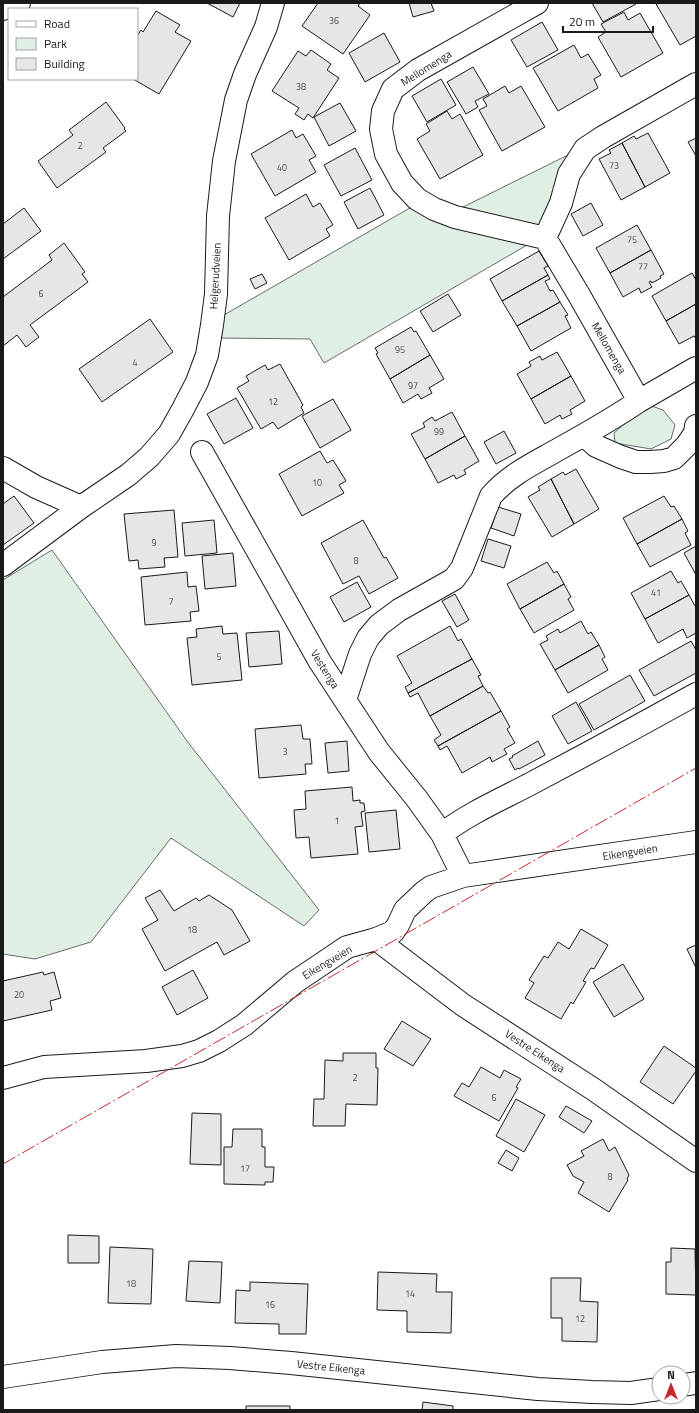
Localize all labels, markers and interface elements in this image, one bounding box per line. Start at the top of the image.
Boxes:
legend [8,8,138,80]
scale bar [563,8,653,34]
text: 20 m [569,12,595,31]
text: Road [44,14,70,33]
house number: 36 [329,14,339,27]
text: Park [44,34,67,53]
street label: Mellomenga [397,46,455,90]
text: Building [44,54,85,73]
house number: 38 [296,80,306,93]
house number: 2 [77,139,83,152]
house number: 73 [609,159,619,172]
house number: 40 [277,161,287,174]
house number: 75 [627,233,637,246]
street label: Helgerudveien [205,242,225,310]
house number: 77 [638,260,648,273]
house number: 6 [38,287,44,300]
street label: Mellomenga [588,319,631,377]
house number: 95 [395,343,405,356]
house number: 4 [132,356,138,369]
house number: 97 [408,379,418,392]
house number: 12 [268,395,278,408]
house number: 99 [434,425,444,438]
house number: 10 [312,476,322,489]
house number: 9 [151,536,157,549]
house number: 8 [353,554,359,567]
house number: 41 [651,586,661,599]
house number: 7 [168,595,174,608]
street label: Vestenga [307,646,343,692]
house number: 5 [216,650,222,663]
house number: 3 [282,745,288,758]
house number: 1 [334,814,340,827]
street label: Eikengveien [601,840,659,864]
house number: 18 [187,923,197,936]
street label: Eikengveien [299,941,355,983]
house number: 20 [14,988,24,1001]
street label: Vestre Eikenga [502,1026,568,1077]
house number: 2 [352,1071,358,1084]
house number: 6 [491,1091,497,1104]
house number: 17 [240,1162,250,1175]
house number: 8 [607,1170,613,1183]
house number: 18 [126,1277,136,1290]
house number: 14 [405,1287,415,1300]
house number: 16 [265,1298,275,1311]
house number: 12 [575,1312,585,1325]
street label: Vestre Eikenga [296,1355,366,1379]
north arrow [651,1365,691,1405]
text: N [667,1367,675,1383]

